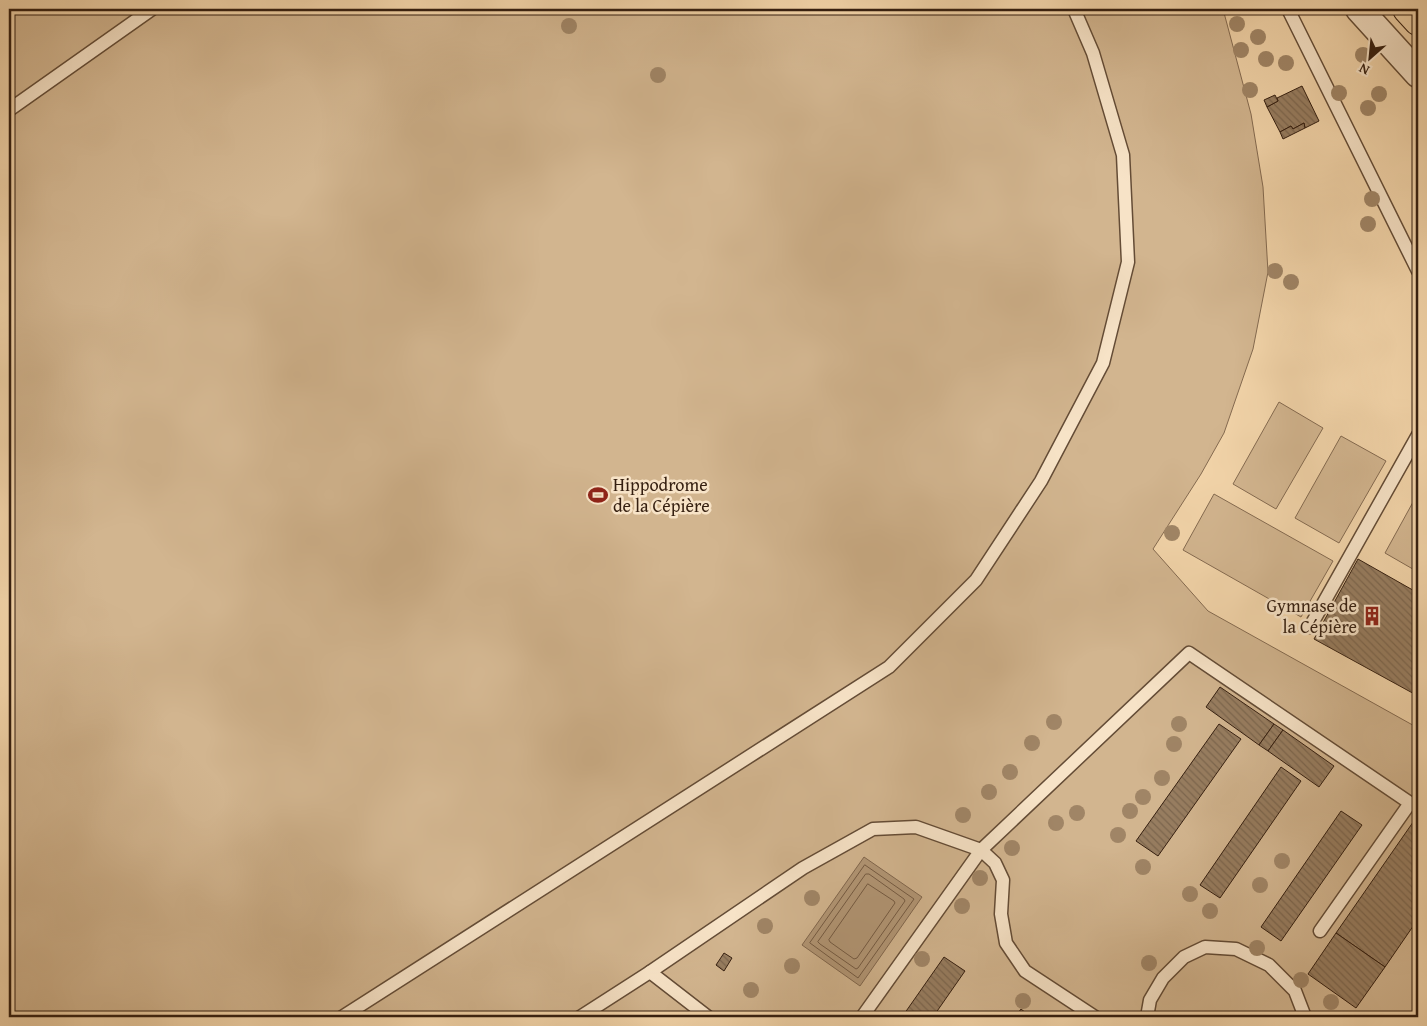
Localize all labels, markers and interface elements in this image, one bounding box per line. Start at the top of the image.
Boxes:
north arrow [1344,32,1394,82]
text: N [1355,58,1373,81]
place label: Hippodrome de la Cépière [613,471,710,519]
sports icon: Hippodrome de la Cépière [587,484,609,506]
place label: Gymnase de la Cépière [1266,592,1357,640]
building icon: Gymnase de la Cépière [1361,605,1383,627]

